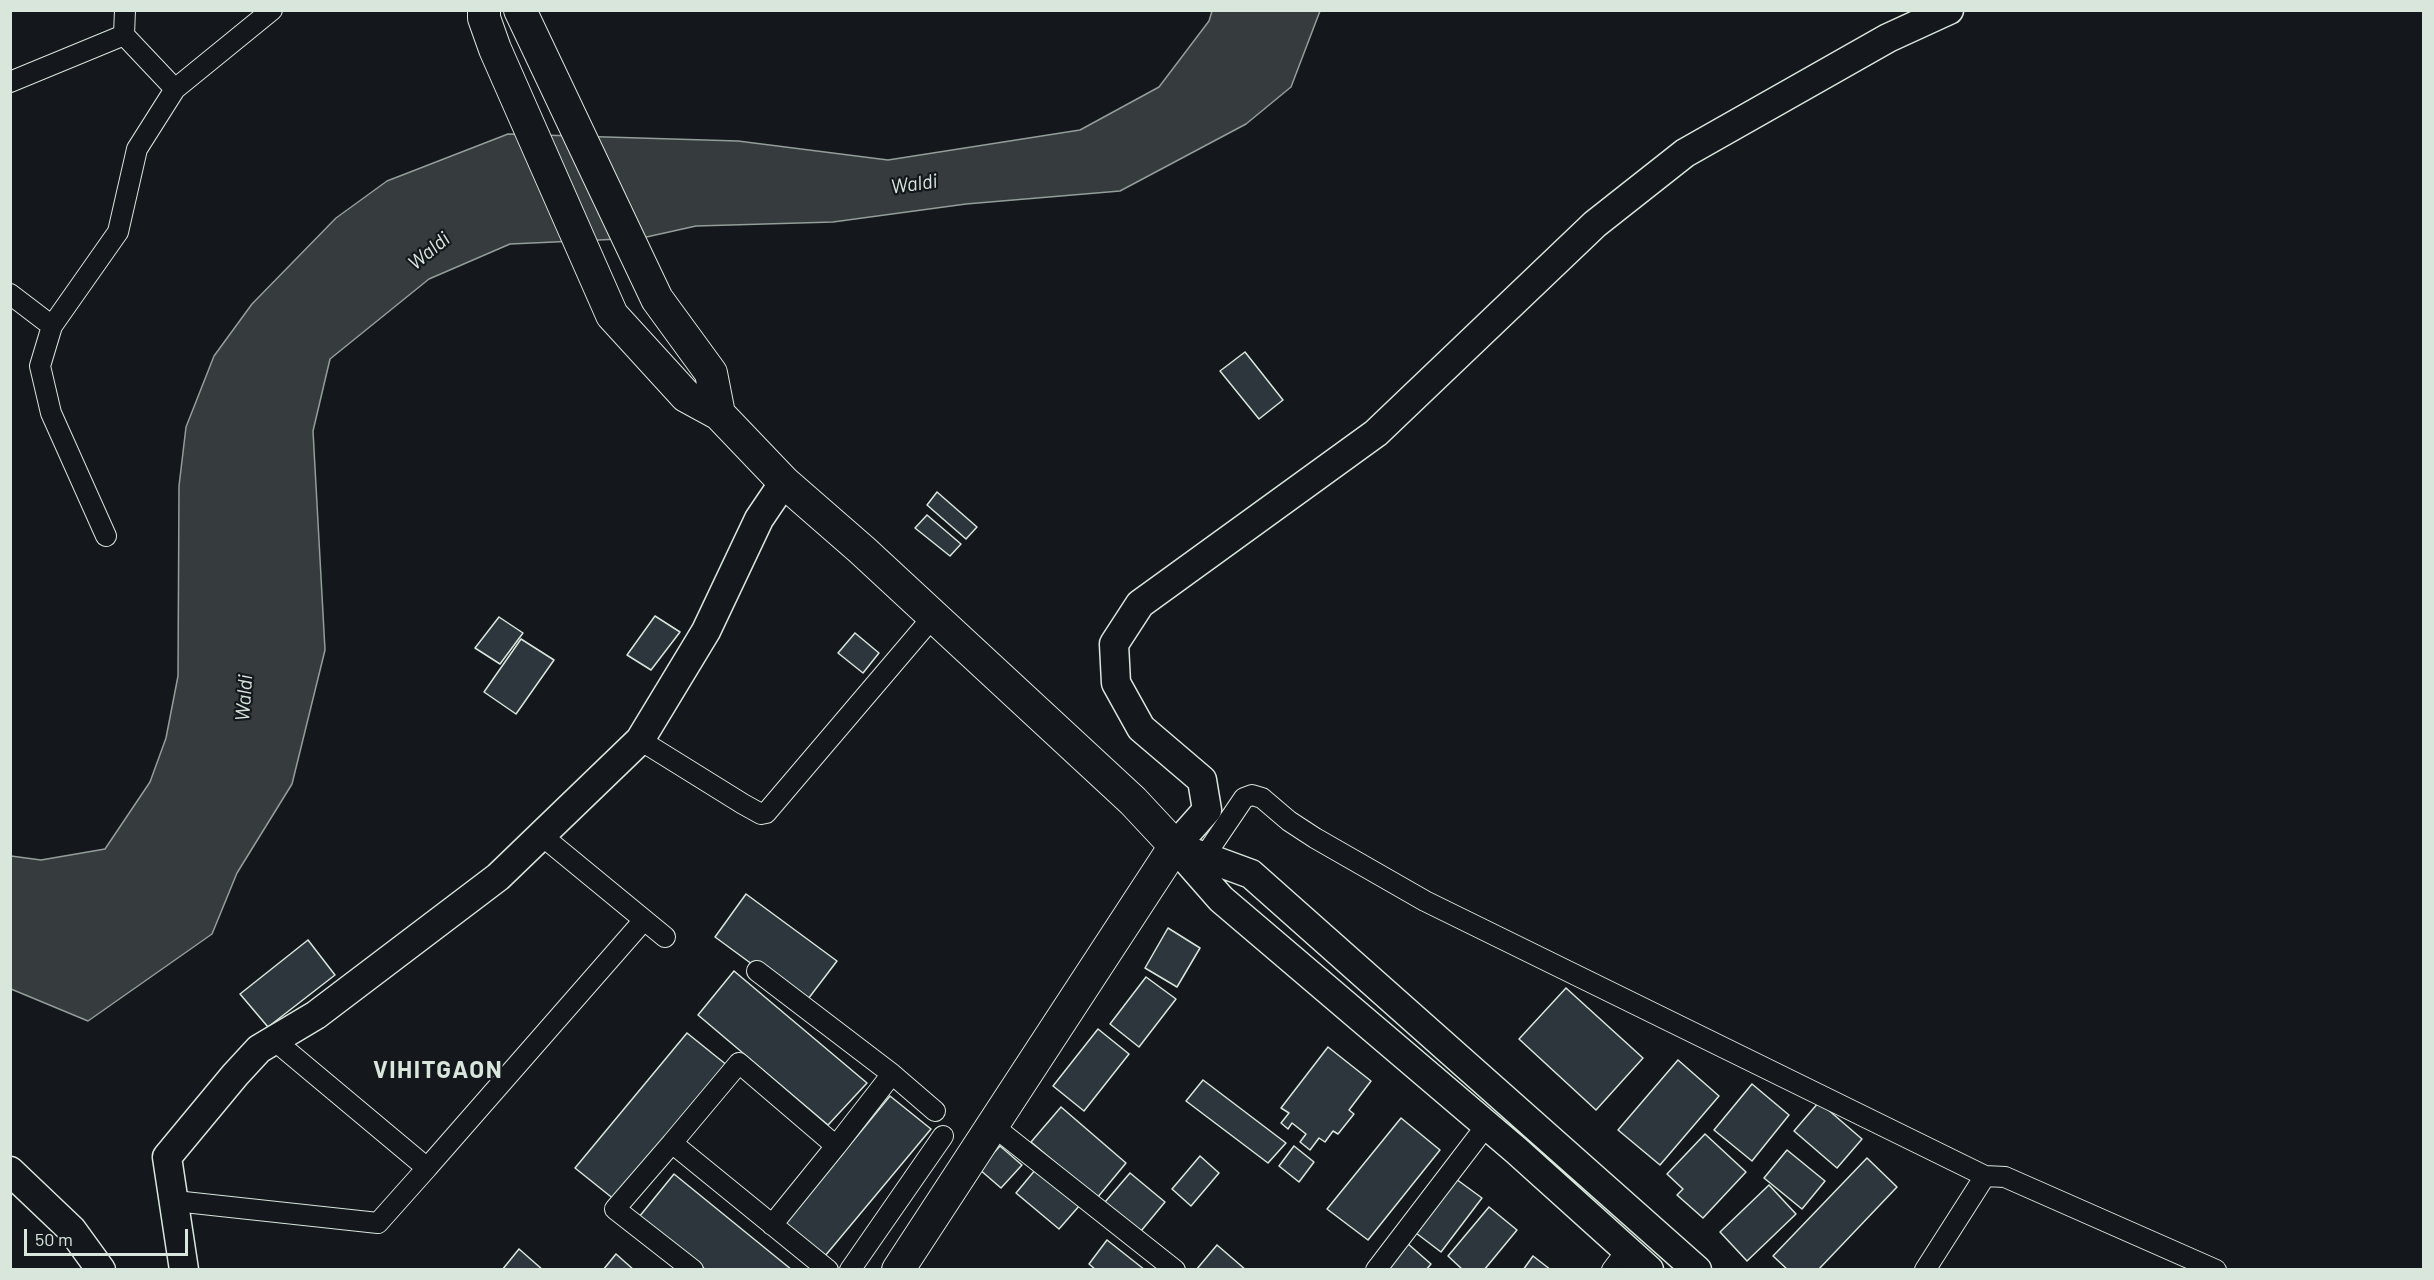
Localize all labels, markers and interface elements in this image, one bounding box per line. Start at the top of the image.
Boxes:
water label: Waldi [889,169,939,199]
water label: Waldi [403,227,455,275]
water label: Waldi [230,674,258,722]
district label: VIHITGAON [373,1056,503,1084]
scale bar [27,1217,190,1255]
text: 50 m [35,1228,73,1250]

